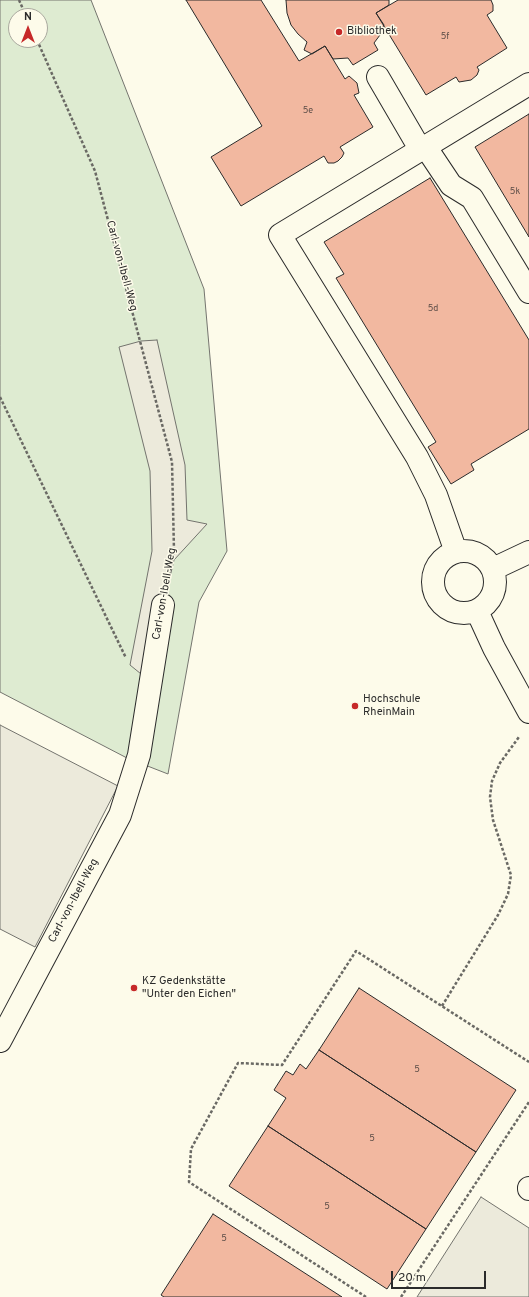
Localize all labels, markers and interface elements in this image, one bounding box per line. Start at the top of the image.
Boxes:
north arrow [8,8,48,48]
text: N [24,10,32,24]
place label: Bibliothek [347,25,397,39]
marker: Bibliothek [334,27,344,37]
house number: 5f [441,32,449,42]
house number: 5e [303,106,313,116]
house number: 5k [510,187,520,197]
street label: Carl-von-Ibell-Weg [103,219,139,313]
house number: 5d [428,304,438,314]
street label: Carl-von-Ibell-Weg [150,547,180,641]
place label: Hochschule RheinMain [363,693,420,719]
marker: Hochschule RheinMain [350,701,360,711]
street label: Carl-von-Ibell-Weg [46,857,102,945]
place label: KZ Gedenkstätte "Unter den Eichen" [142,975,236,1001]
marker: KZ Gedenkstätte "Unter den Eichen" [129,983,139,993]
house number: 5 [414,1065,420,1075]
house number: 5 [369,1134,375,1144]
house number: 5 [324,1202,330,1212]
house number: 5 [221,1234,227,1244]
scale bar [393,1263,488,1289]
text: 20 m [398,1270,426,1286]

